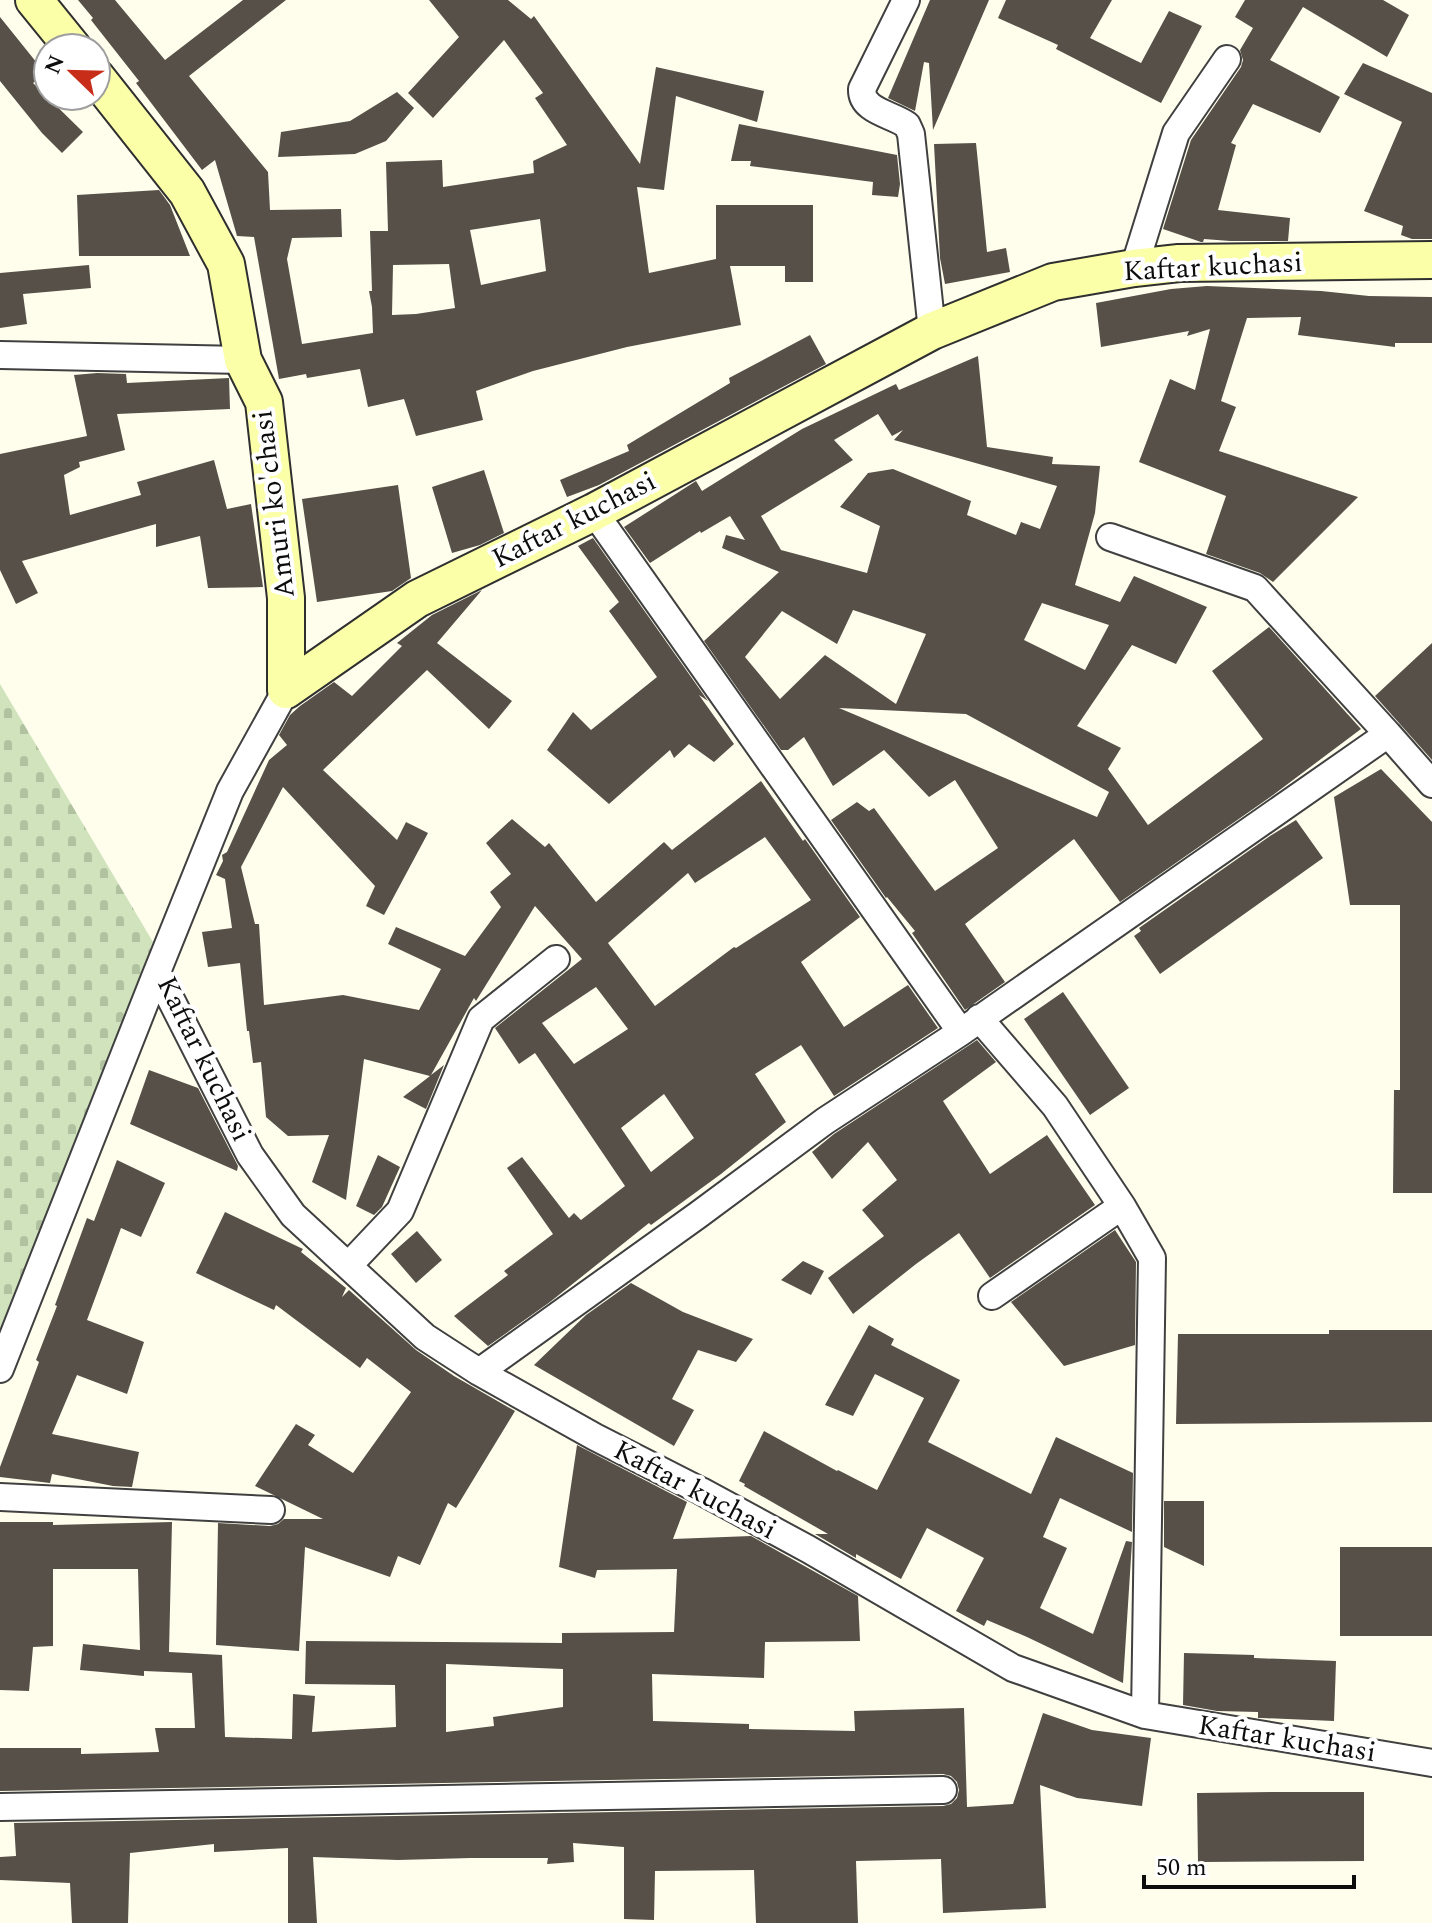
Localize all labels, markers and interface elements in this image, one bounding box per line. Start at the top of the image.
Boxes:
north arrow [32,32,112,112]
text: N [36,50,74,79]
street label: Kaftar kuchasi [1122,241,1304,293]
street label: Amuri ko'chasi [241,408,307,600]
street label: Kaftar kuchasi [484,460,664,580]
street label: Kaftar kuchasi [145,969,263,1149]
street label: Kaftar kuchasi [606,1429,784,1551]
street label: Kaftar kuchasi [1195,1704,1379,1774]
scale bar [1144,1839,1354,1889]
text: 50 m [1156,1850,1207,1886]

